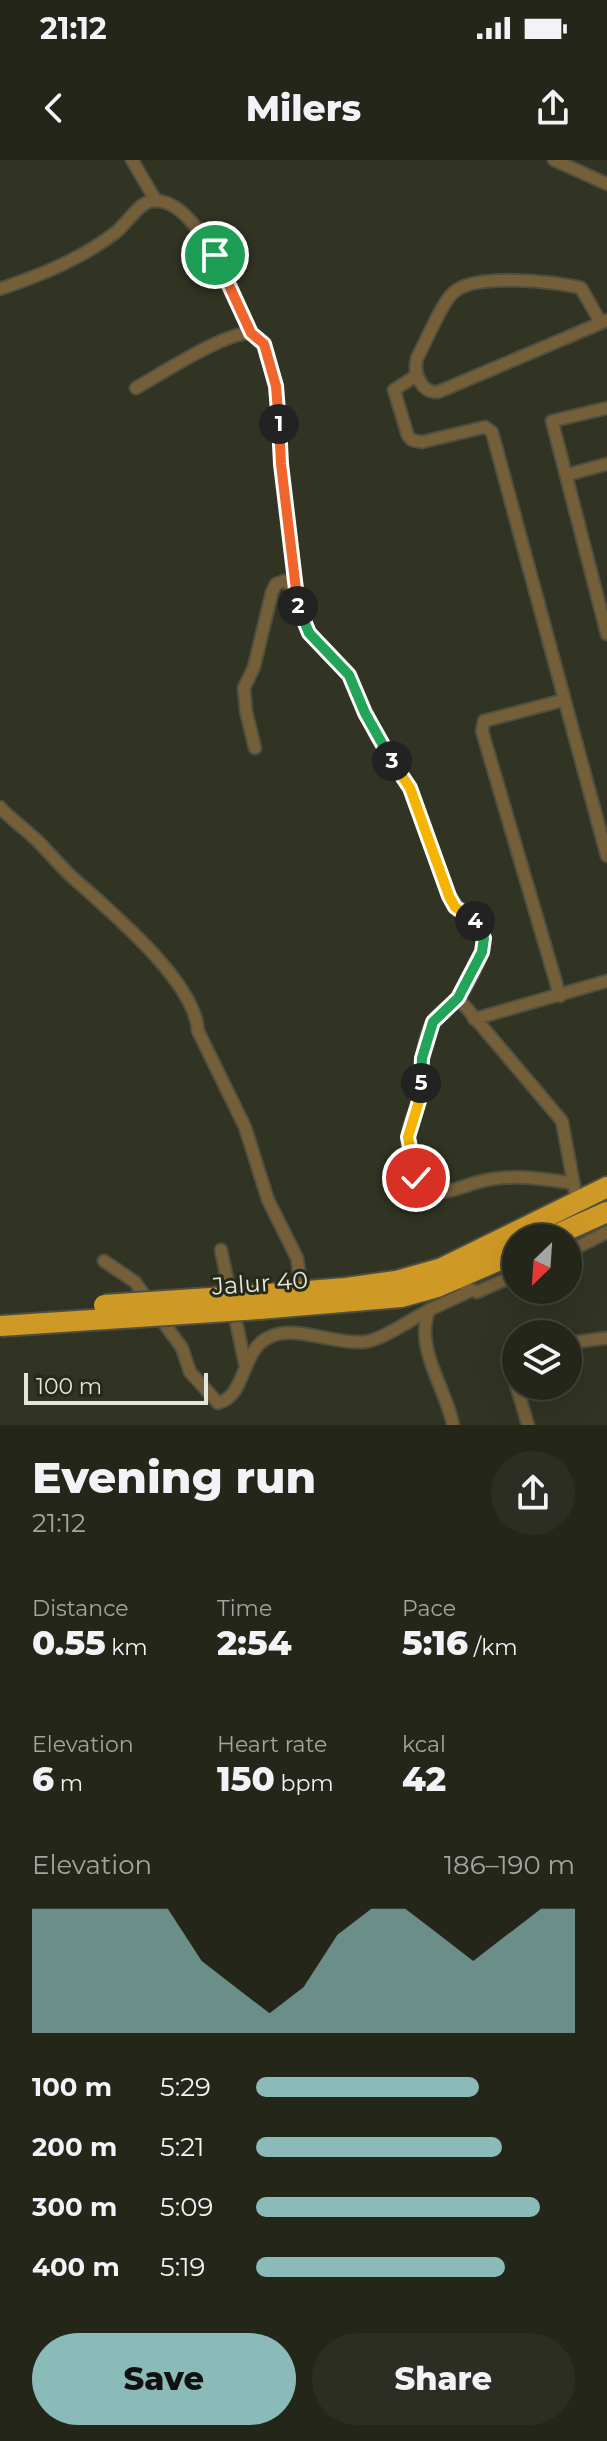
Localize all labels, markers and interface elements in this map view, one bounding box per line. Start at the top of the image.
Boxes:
text: 21:12 [40,10,107,47]
icon: back [32,86,76,130]
text: Milers [246,86,361,130]
icon: share [531,86,575,130]
pin [181,221,249,289]
icon: arrive [193,233,237,277]
pin: 1 [259,404,299,444]
text: 1 [275,410,283,437]
pin: 2 [278,586,318,626]
text: 2 [292,592,304,619]
pin: 3 [372,741,412,781]
text: 3 [385,747,399,774]
pin: 4 [455,901,495,941]
text: 4 [467,907,483,934]
pin: 5 [401,1063,441,1103]
text: 5 [414,1069,428,1096]
pin [382,1144,450,1212]
icon: check [394,1156,438,1200]
north arrow [502,1224,582,1304]
map controls [502,1224,582,1400]
street label: Jalur 40 [210,1265,309,1301]
button: layers [502,1320,582,1400]
scale bar [24,1369,208,1405]
text: 100 m [36,1373,102,1400]
text: Evening run [32,1450,316,1504]
button: share [491,1451,575,1535]
text: 21:12 [32,1507,86,1539]
text: Distance [32,1595,129,1622]
text: Time [217,1595,272,1622]
text: Pace [402,1595,456,1622]
text: 0.55 [32,1622,106,1664]
text: 2:54 [217,1622,291,1664]
text: 5:16 [402,1622,468,1664]
text: km [106,1634,148,1661]
text: /km [468,1634,518,1661]
text: Elevation [32,1731,134,1758]
text: Heart rate [217,1731,327,1758]
text: kcal [402,1731,446,1758]
text: 6 [32,1758,54,1800]
text: 150 [217,1758,275,1800]
text: 42 [402,1758,446,1800]
text: m [54,1770,83,1797]
text: bpm [275,1770,334,1797]
text: Elevation [32,1849,152,1881]
text: 186–190 m [444,1849,575,1881]
text: 100 m [32,2071,112,2103]
text: 5:29 [160,2071,211,2103]
text: 200 m [32,2131,117,2163]
text: 5:21 [160,2131,204,2163]
text: 300 m [32,2191,117,2223]
text: 5:09 [160,2191,213,2223]
text: 400 m [32,2251,120,2283]
text: 5:19 [160,2251,205,2283]
button: Save [32,2333,296,2425]
button: Share [312,2333,575,2425]

